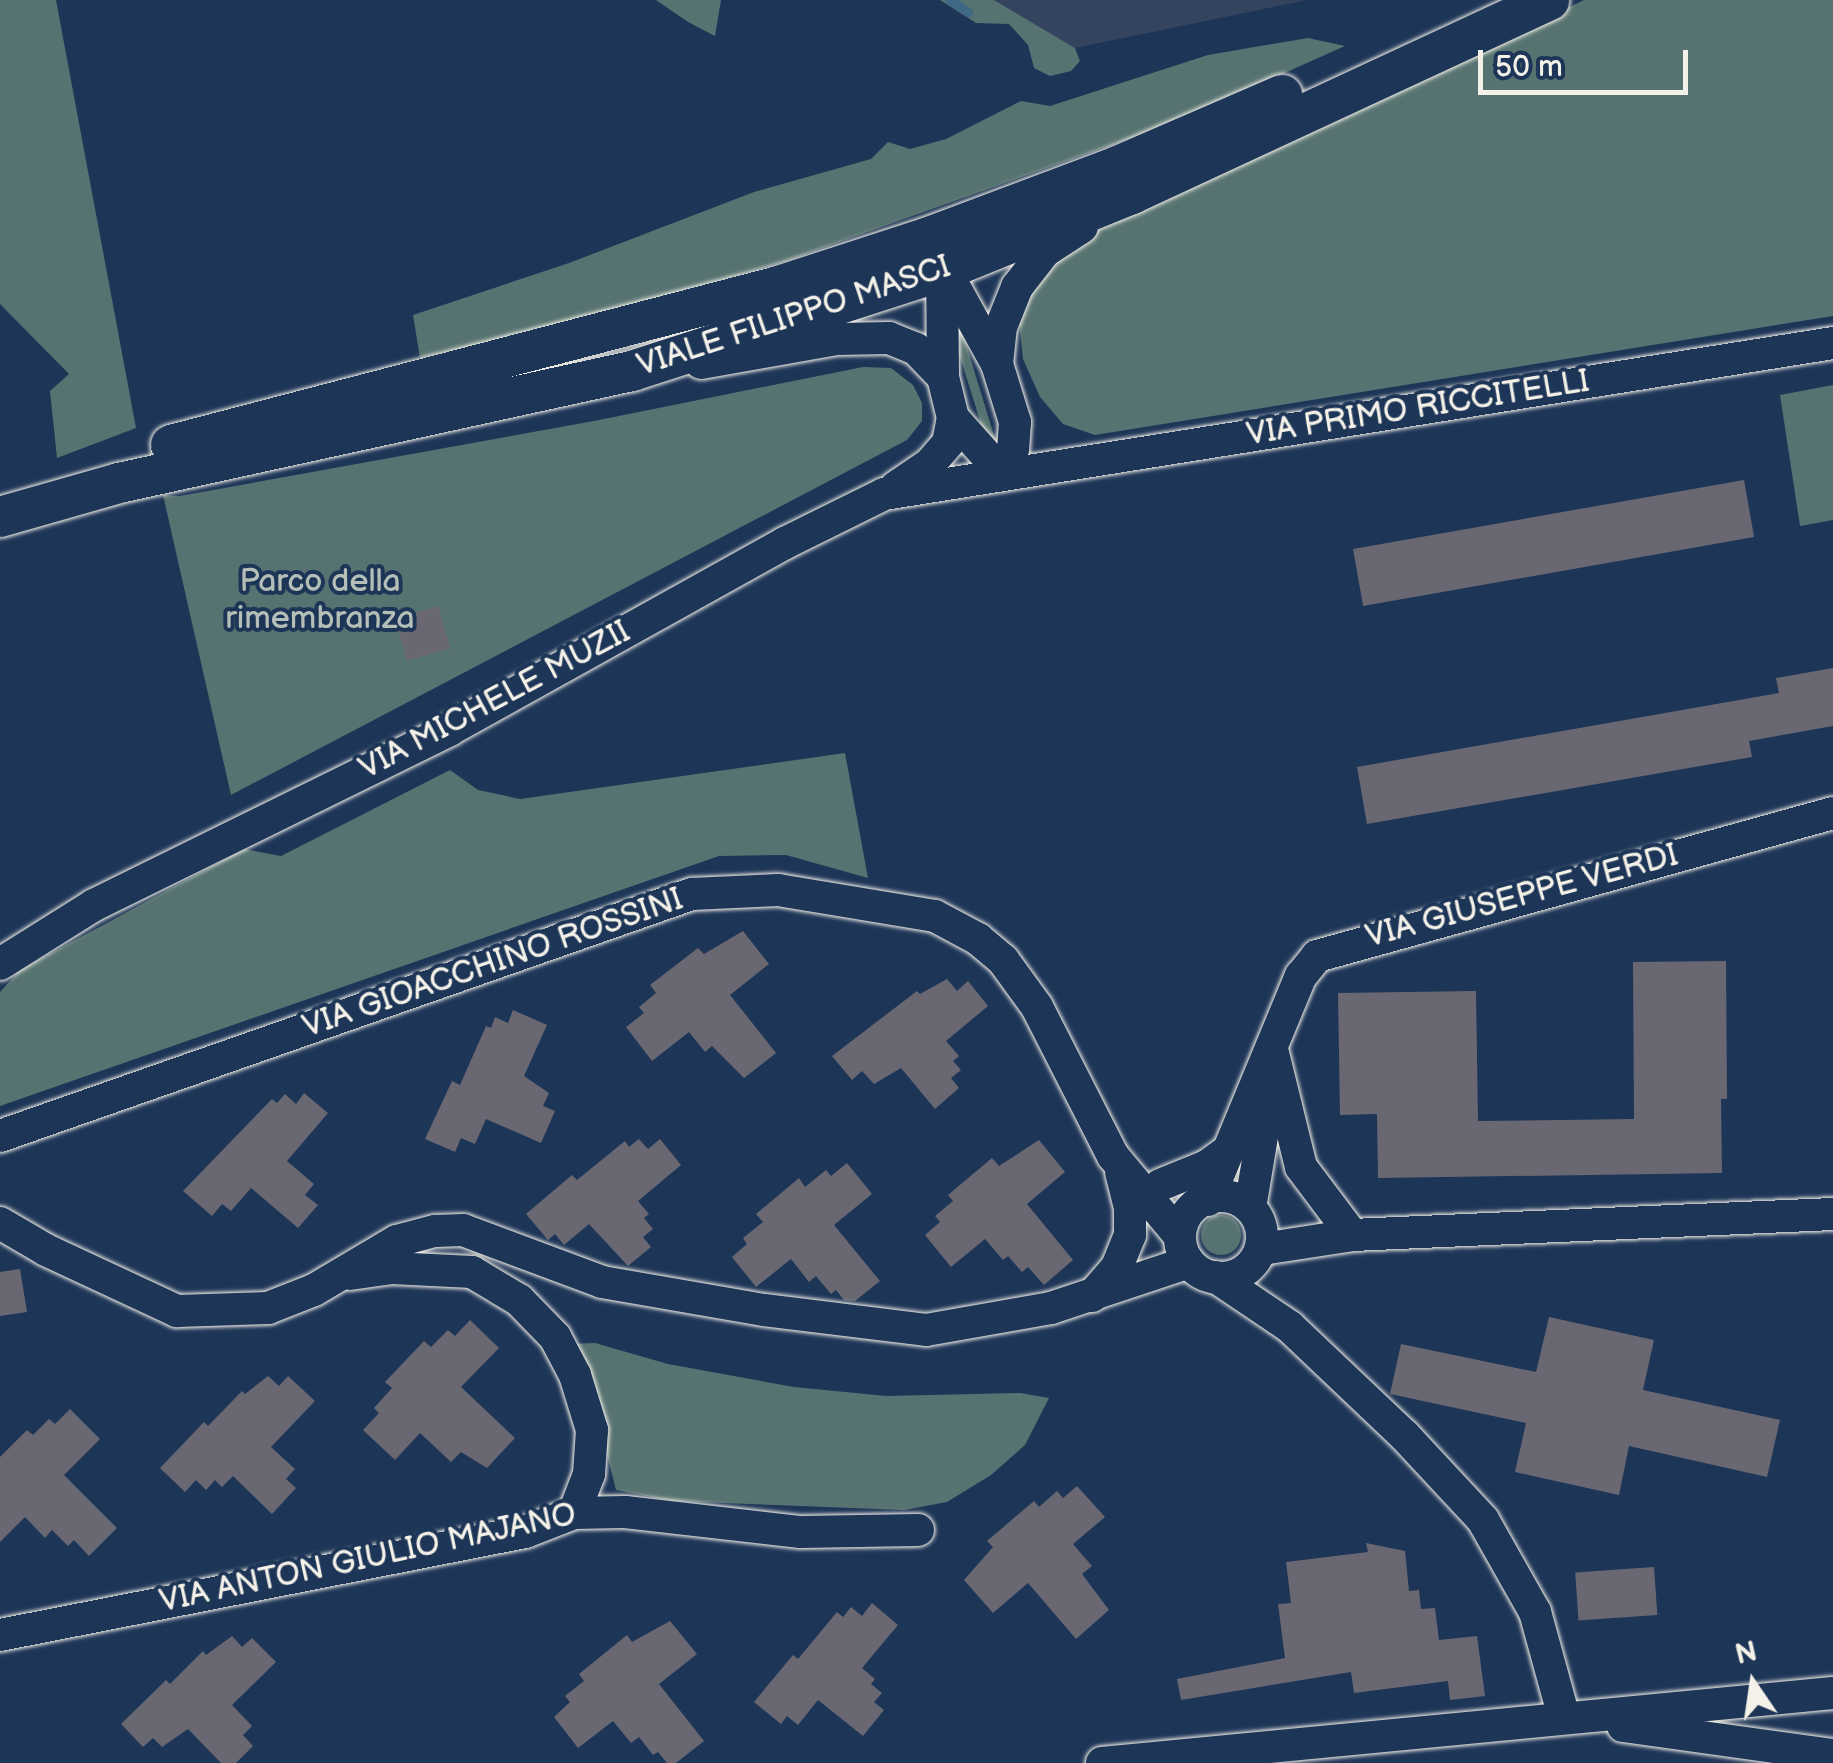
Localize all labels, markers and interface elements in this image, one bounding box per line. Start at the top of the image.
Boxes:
scale bar [1483,30,1693,92]
text: 50 m [1495,49,1563,85]
street label: VIALE FILIPPO MASCI [632,248,956,386]
street label: VIA PRIMO RICCITELLI [1244,363,1592,455]
park label: Parco della rimembranza [225,564,415,639]
street label: VIA MICHELE MUZII [353,613,637,789]
street label: VIA GIUSEPPE VERDI [1361,837,1683,957]
street label: VIA GIOACCHINO ROSSINI [298,881,688,1047]
street label: VIA ANTON GIULIO MAJANO [156,1496,580,1622]
north arrow [1703,1633,1803,1733]
text: N [1732,1635,1760,1672]

